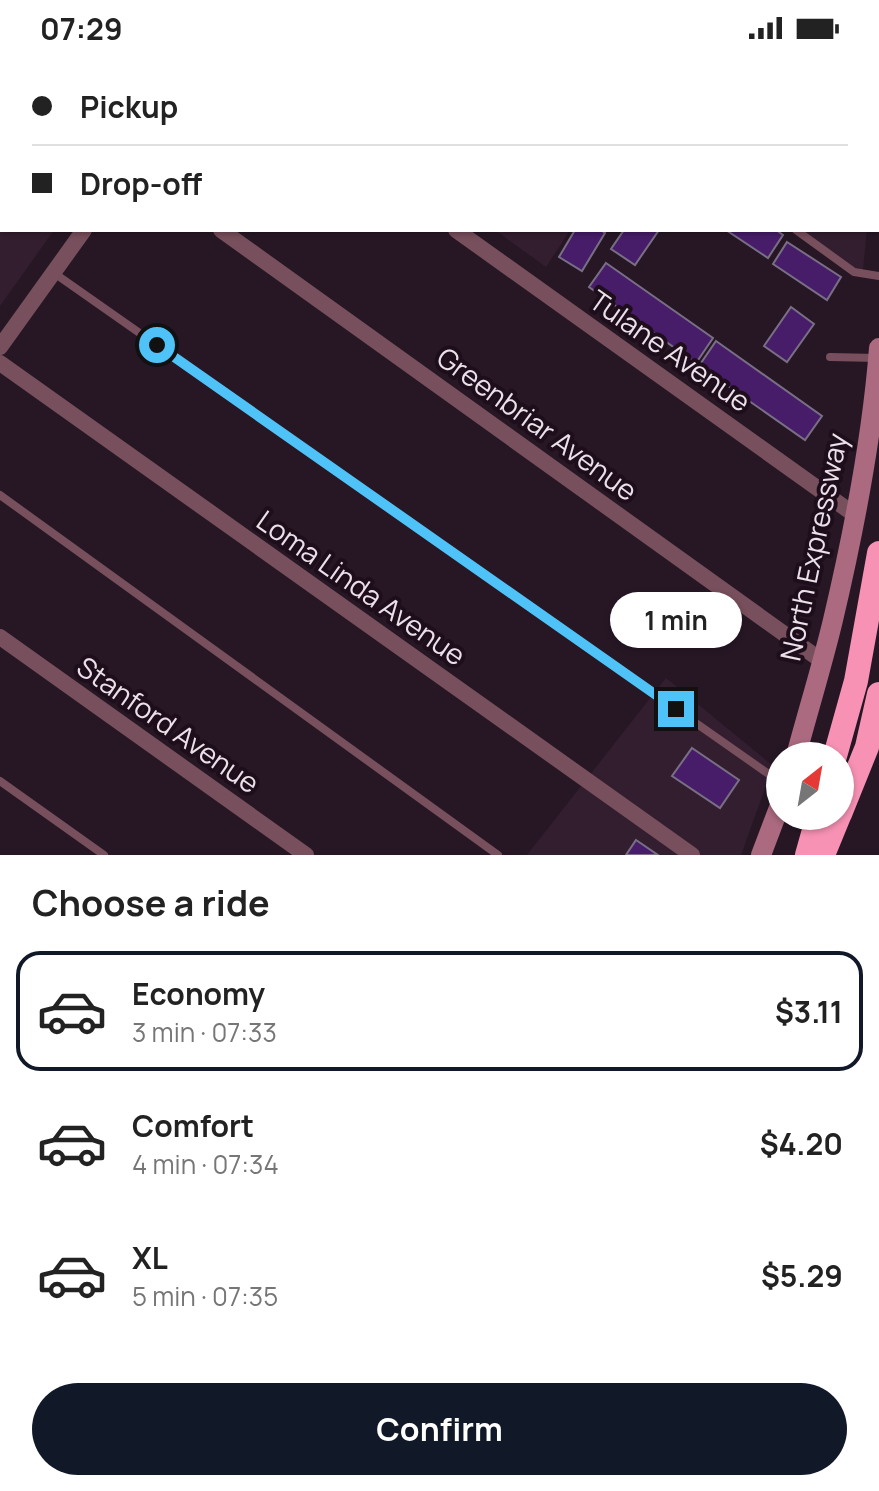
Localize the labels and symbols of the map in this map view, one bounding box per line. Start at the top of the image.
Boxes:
street label: Tulane Avenue [583,281,759,420]
route start [139,327,175,363]
street label: Greenbriar Avenue [430,338,645,509]
street label: North Expressway [770,429,856,664]
street label: Loma Linda Avenue [250,501,474,674]
callout: 1 min [610,593,742,649]
street label: Stanford Avenue [70,647,267,801]
route end [658,691,694,727]
north arrow [766,742,854,830]

